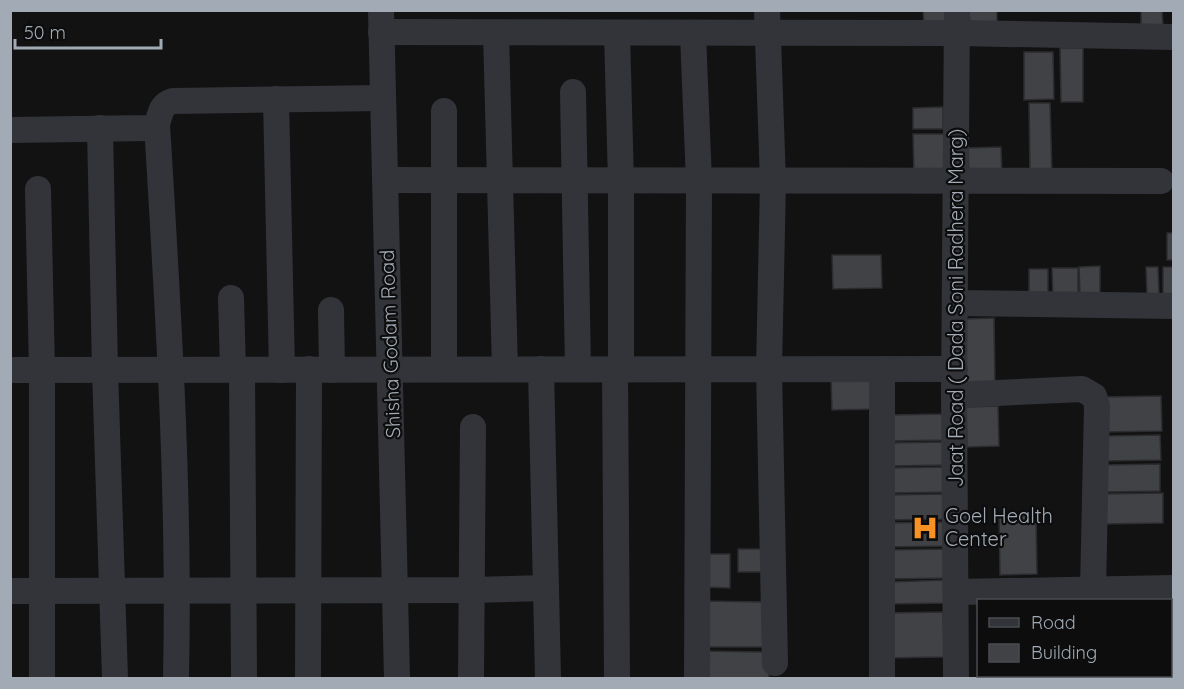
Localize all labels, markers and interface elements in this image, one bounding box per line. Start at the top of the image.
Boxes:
scale bar [15,12,160,50]
text: 50 m [24,21,66,44]
street label: Jaat Road ( Dada Soni Radhera Marg) [943,129,968,487]
street label: Shisha Godam Road [374,249,405,439]
place label: Goel Health Center [945,503,1053,551]
hospital icon: Goel Health Center [910,513,940,543]
legend [977,599,1172,677]
text: Road [1031,611,1076,634]
text: Building [1031,641,1097,664]

